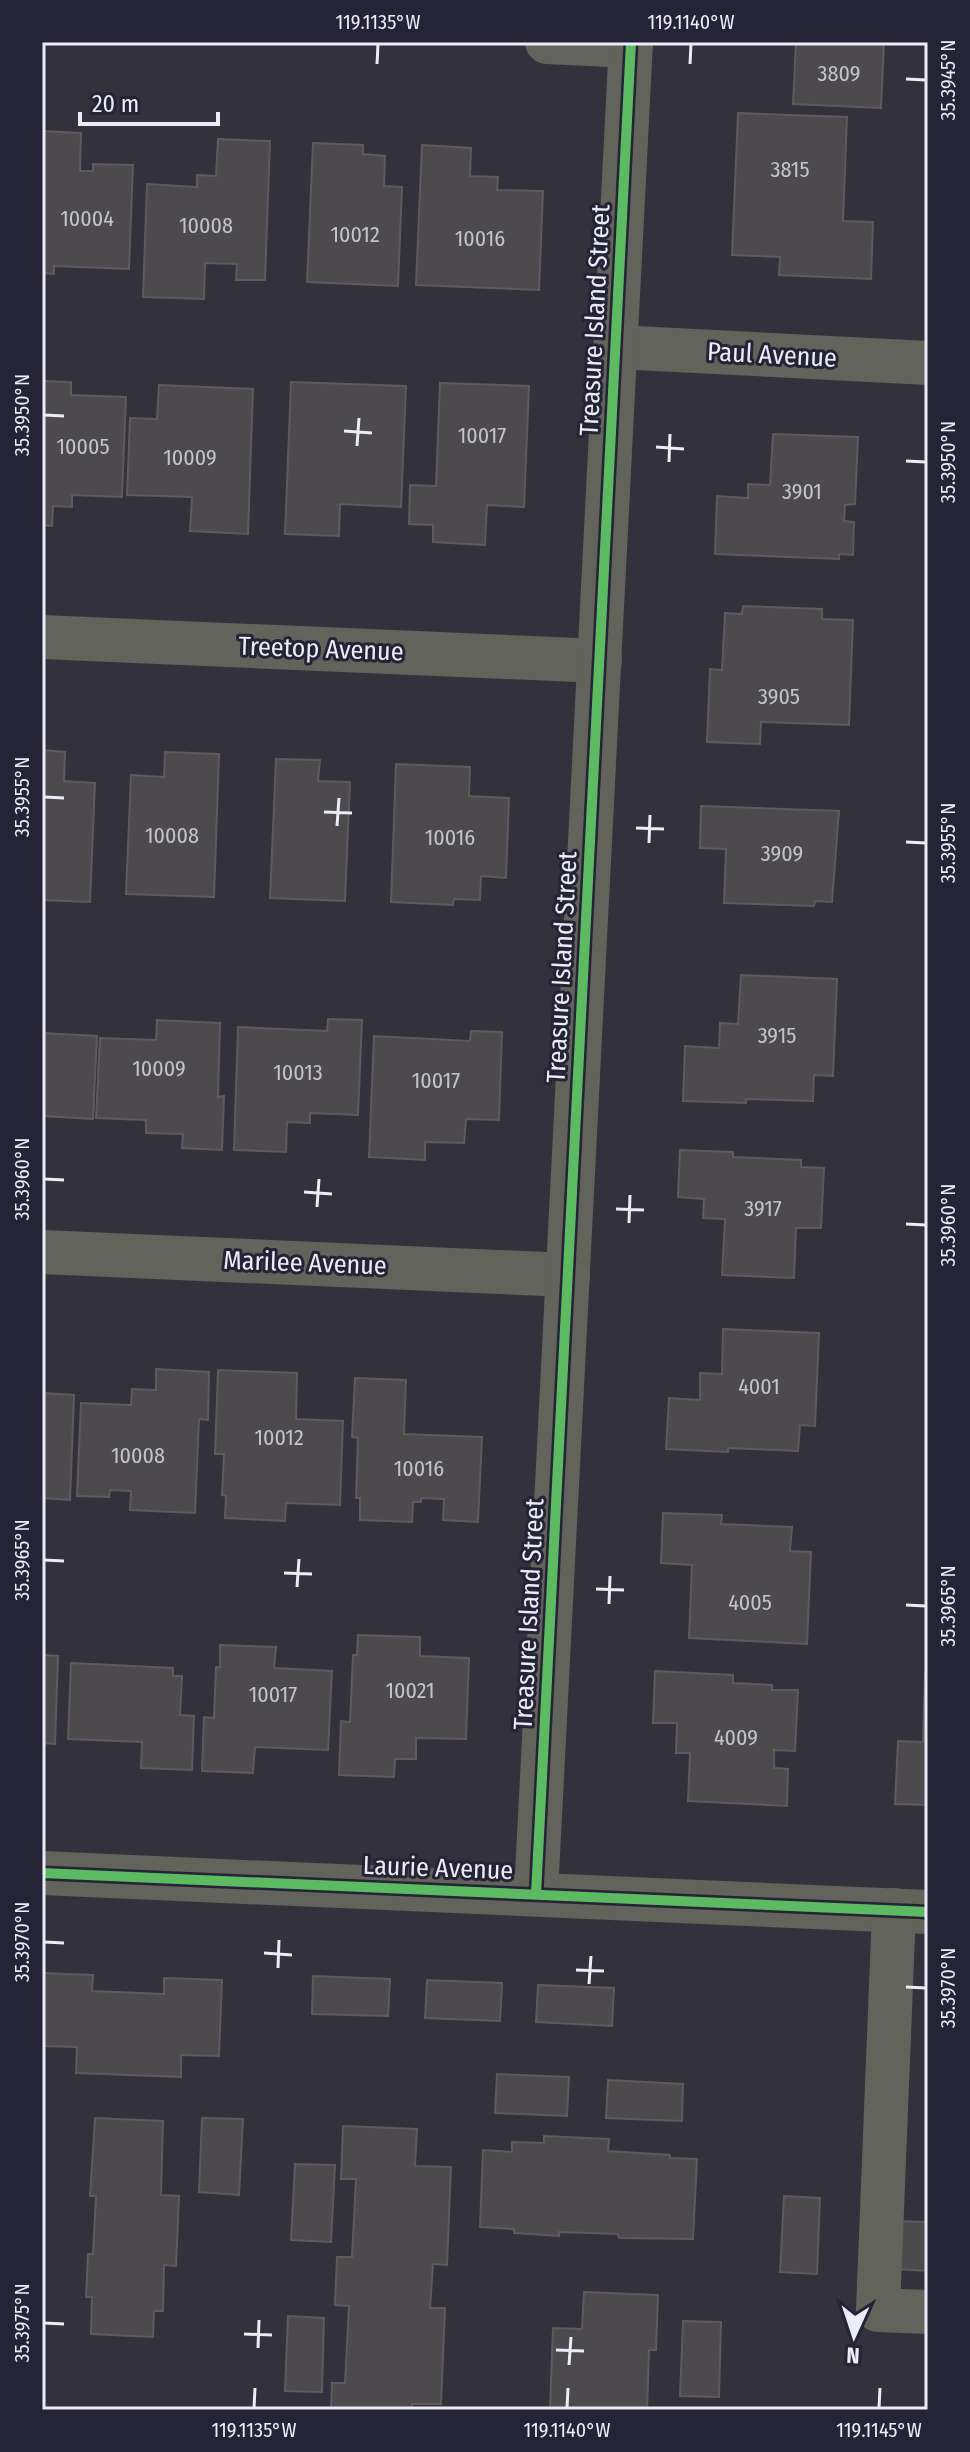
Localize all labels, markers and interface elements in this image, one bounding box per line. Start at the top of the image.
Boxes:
text: 119.1135°W [336,10,420,34]
text: 119.1140°W [647,10,735,34]
text: 35.3945°N [936,40,960,120]
house number: 3809 [818,60,860,87]
scale bar [80,76,218,126]
text: 20 m [92,90,139,118]
house number: 3815 [770,156,810,183]
street label: Treasure Island Street [573,203,617,437]
house number: 10004 [60,205,114,232]
house number: 10008 [179,212,233,239]
house number: 10012 [330,221,380,248]
house number: 10016 [455,225,505,252]
street label: Paul Avenue [706,336,838,374]
text: 35.3950°N [10,374,34,456]
text: 35.3950°N [936,421,960,503]
house number: 10017 [458,422,506,449]
house number: 10005 [56,433,110,460]
house number: 10009 [163,444,217,471]
house number: 3901 [782,478,822,505]
street label: Treetop Avenue [238,631,404,667]
house number: 3905 [758,683,800,710]
text: 35.3955°N [10,757,34,837]
text: 35.3955°N [936,803,960,883]
house number: 10008 [145,822,199,849]
house number: 10016 [425,824,475,851]
house number: 3909 [761,840,803,867]
street label: Treasure Island Street [540,850,584,1084]
house number: 3915 [758,1022,796,1049]
house number: 10009 [132,1055,186,1082]
house number: 10013 [273,1059,323,1086]
house number: 10017 [412,1067,460,1094]
text: 35.3960°N [10,1138,34,1221]
text: 35.3960°N [936,1184,960,1267]
house number: 3917 [744,1195,782,1222]
street label: Marilee Avenue [223,1245,387,1281]
house number: 4001 [738,1373,780,1400]
house number: 10012 [254,1424,304,1451]
house number: 10008 [111,1442,165,1469]
house number: 10016 [394,1455,444,1482]
street label: Treasure Island Street [507,1497,551,1731]
text: 35.3965°N [10,1519,34,1601]
text: 35.3965°N [936,1565,960,1647]
house number: 4005 [728,1589,772,1616]
house number: 10021 [385,1677,435,1704]
house number: 10017 [249,1681,297,1708]
house number: 4009 [714,1724,758,1751]
street label: Laurie Avenue [362,1850,514,1886]
text: 35.3970°N [10,1902,34,1982]
text: 35.3970°N [936,1948,960,2028]
text: 35.3975°N [10,2283,34,2363]
north arrow [814,2296,894,2376]
text: N [846,2342,860,2369]
text: 119.1135°W [212,2418,296,2442]
text: 119.1140°W [523,2418,611,2442]
text: 119.1145°W [836,2418,922,2442]

